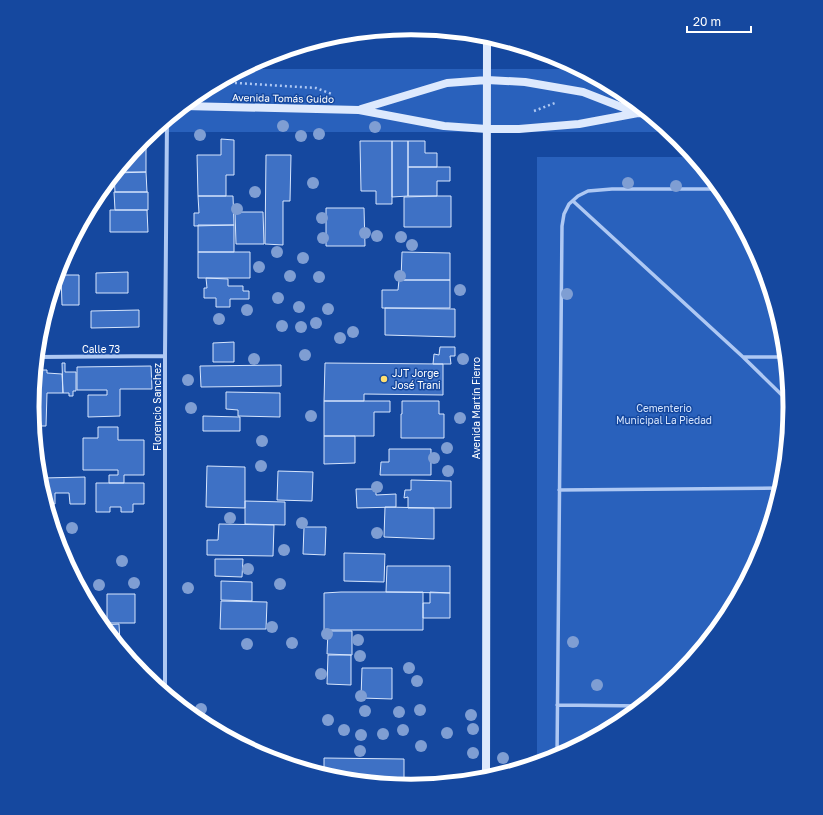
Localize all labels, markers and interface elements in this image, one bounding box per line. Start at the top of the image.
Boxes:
scale bar [687,8,751,34]
text: 20 m [693,14,721,29]
street label: Avenida Tomás Guido [232,91,334,105]
street label: Calle 73 [82,343,120,355]
street label: Avenida Martín Fierro [470,357,482,459]
street label: Florencio Sanchez [151,363,163,451]
place label: JJT Jorge José Trani [392,367,441,391]
marker: JJT Jorge José Trani [379,374,389,384]
park label: Cementerio Municipal La Piedad [616,402,712,426]

